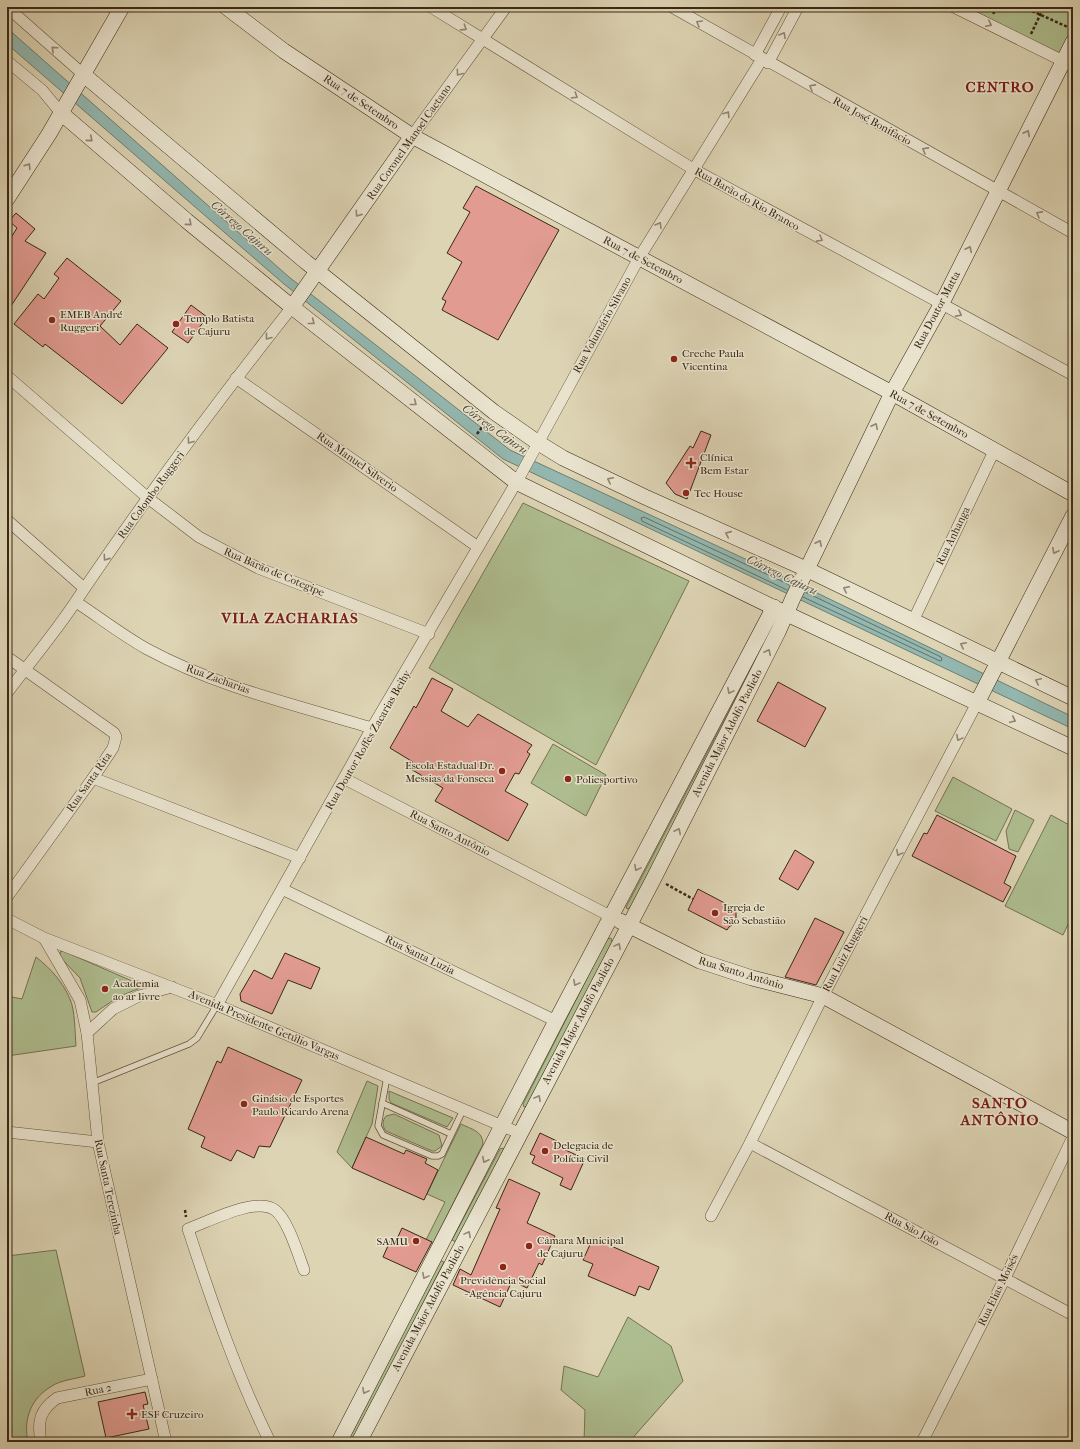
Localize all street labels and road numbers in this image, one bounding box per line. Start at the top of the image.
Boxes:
street label: Rua 7 de Setembro [321,72,402,132]
street label: Rua Coronel Manoel Caetano [364,81,454,202]
street label: Rua José Bonifacio [831,94,914,148]
street label: Rua Barão do Rio Branco [692,165,802,234]
street label: Rua 7 de Setembro [601,234,685,287]
street label: Rua Doutor Matta [911,268,963,351]
street label: Rua Voluntário Silvano [570,274,634,375]
street label: Rua 7 de Setembro [887,387,971,441]
street label: Rua Manuel Silverio [314,429,400,495]
street label: Rua Colombo Ruggeri [115,448,187,541]
street label: Rua Anhanga [933,504,973,567]
street label: Rua Barão de Cotegipe [222,545,327,599]
street label: Rua Zacharias [184,661,252,697]
street label: Rua Doutor Roffes Zacarias Beihy [323,667,414,812]
street label: Avenida Major Adolfo Paolielo [689,667,765,800]
street label: Rua Santa Rita [64,749,115,814]
street label: Rua Santo Antônio [408,807,493,859]
street label: Rua Luiz Ruggeri [820,913,871,994]
street label: Rua Santa Luzia [383,933,458,978]
street label: Rua Santo Antônio [697,954,786,992]
street label: Avenida Major Adolfo Paolielo [539,955,617,1087]
street label: Avenida Presidente Getúlio Vargas [186,987,341,1063]
street label: Rua Santa Terezinha [91,1138,125,1237]
street label: Rua São João [882,1209,942,1249]
street label: Avenida Major Adolfo Paolielo [389,1242,467,1374]
street label: Rua Elias Moisés [975,1252,1021,1328]
street label: Rua 2 [83,1381,113,1399]

